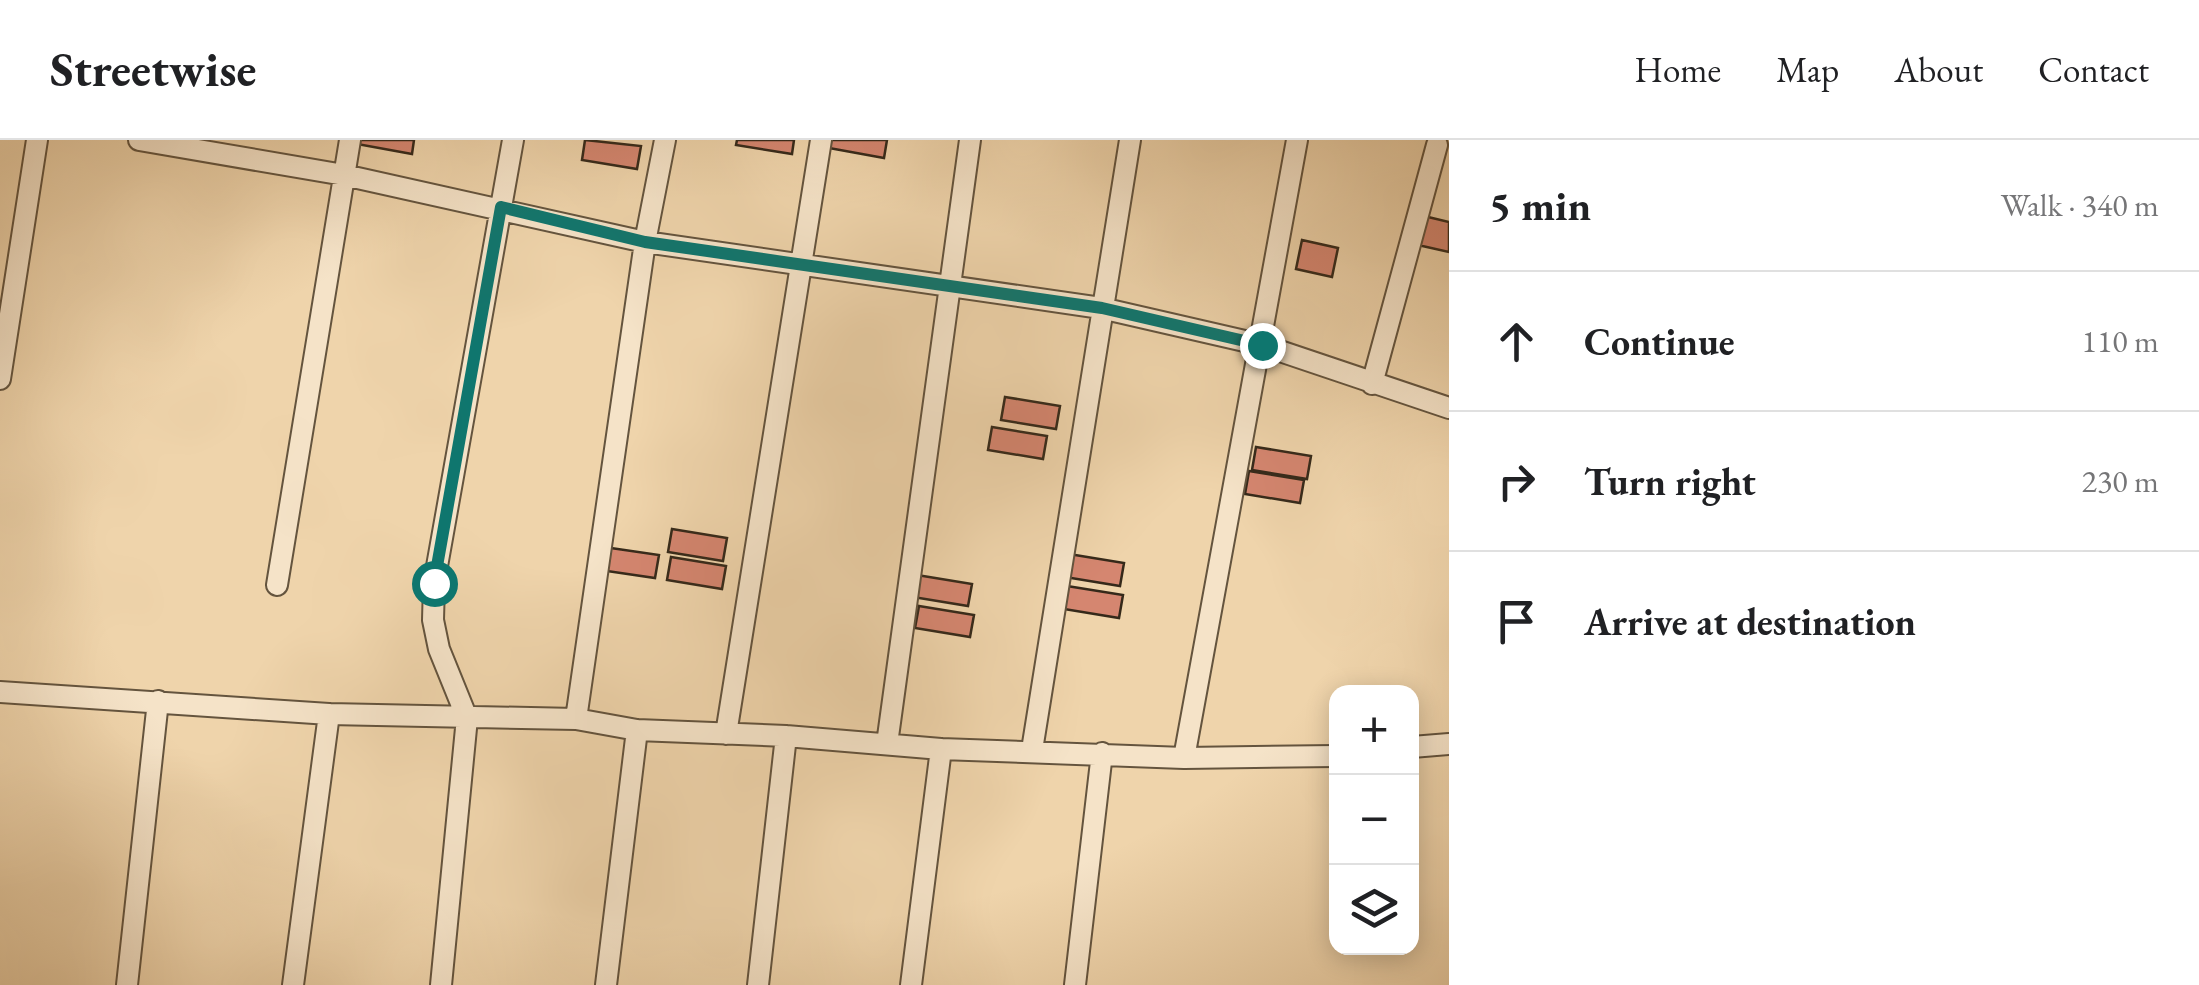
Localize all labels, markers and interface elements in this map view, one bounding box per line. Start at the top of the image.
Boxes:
text: Streetwise [50,38,257,100]
text: Home [1635,47,1721,92]
text: Map [1776,47,1839,92]
text: About [1894,47,1983,92]
text: Contact [2038,47,2149,92]
text: 5 min [1489,178,1591,233]
text: Walk · 340 m [2001,184,2159,226]
icon: ahead [1489,314,1544,369]
text: Continue [1584,317,1735,366]
text: 110 m [2082,320,2159,362]
route end [1240,323,1286,369]
icon: right [1489,454,1544,509]
text: Turn right [1584,457,1756,506]
text: 230 m [2082,460,2159,502]
route start [412,561,458,607]
icon: arrive [1489,594,1544,649]
text: Arrive at destination [1584,597,1916,646]
map controls [1329,685,1419,955]
button: + [1329,685,1419,775]
button: − [1329,775,1419,865]
button: layers [1329,865,1419,955]

